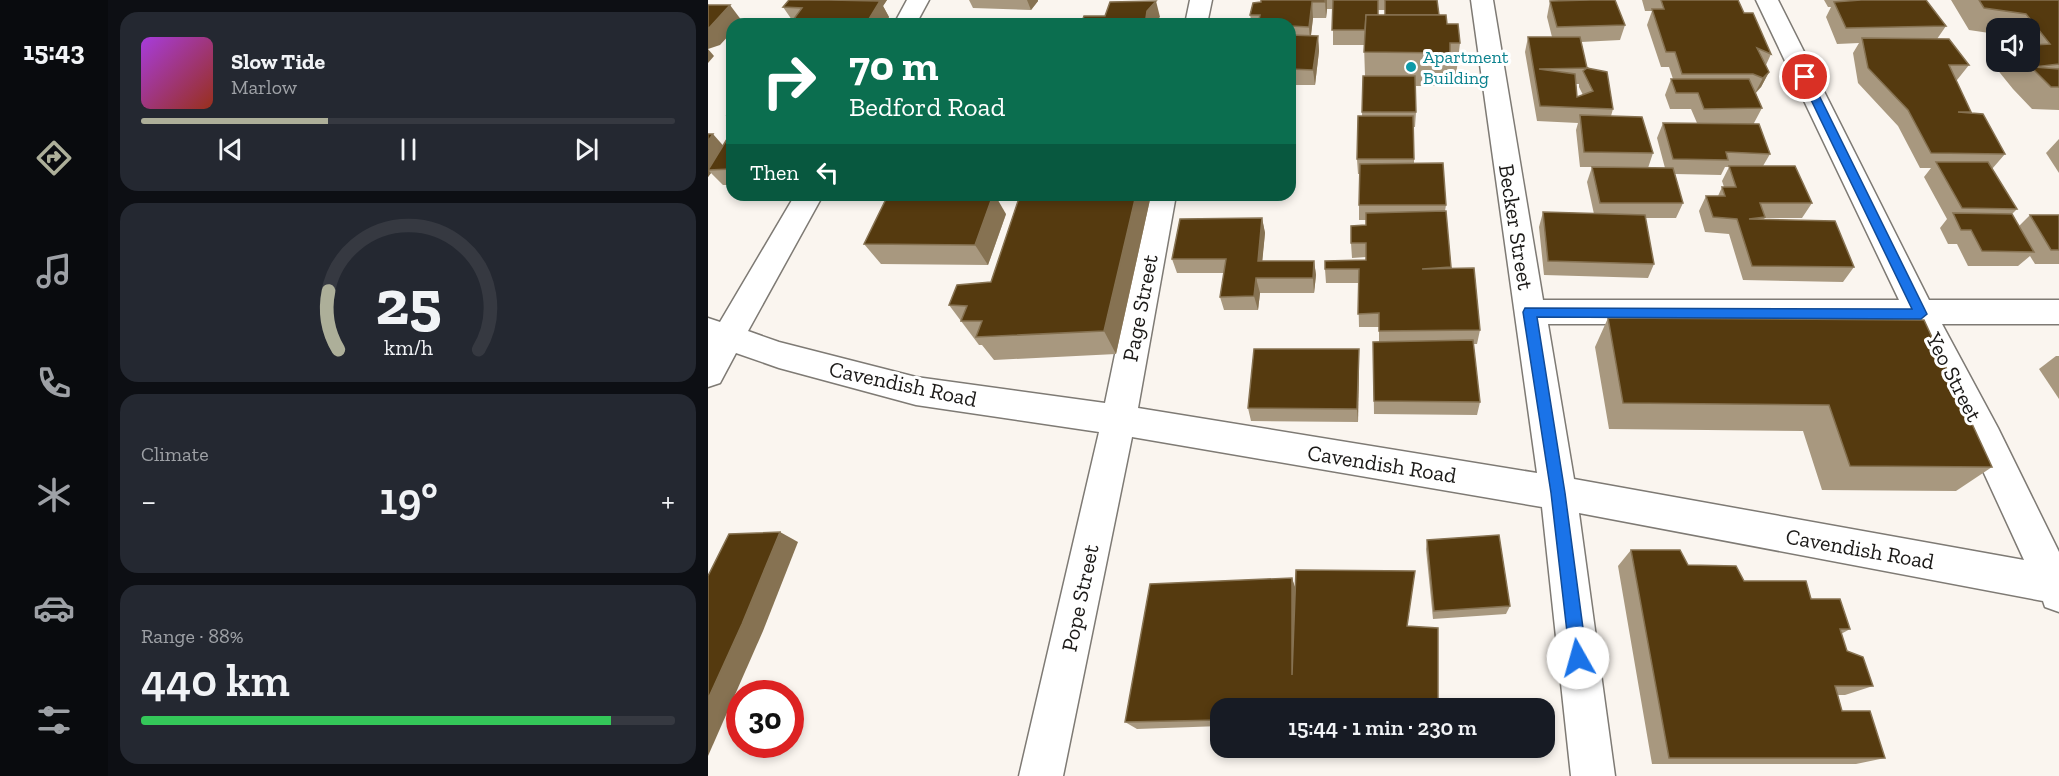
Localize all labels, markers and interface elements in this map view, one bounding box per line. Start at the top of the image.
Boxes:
map controls [1986,18,2040,72]
button: sound [1986,18,2040,72]
text: 15:43 [23,35,85,67]
text: 70 m [849,40,939,91]
icon: right [750,42,828,120]
place label: Apartment Building [1423,46,1509,89]
text: Slow Tide [231,48,325,75]
pin [1779,51,1830,102]
marker: Apartment Building [1404,60,1418,74]
icon: arrive [1788,60,1821,93]
text: Marlow [231,75,297,99]
text: Bedford Road [849,91,1005,123]
icon: previous [214,133,247,166]
icon: pause [392,133,425,166]
icon: next [570,133,603,166]
icon: directions [33,137,75,179]
icon: left [811,156,844,189]
text: Then [750,159,799,186]
street label: Becker Street [1493,162,1539,293]
icon: music [33,250,75,292]
street label: Page Street [1116,251,1164,364]
text: 25 [375,265,441,340]
street label: Yeo Street [1920,327,1988,427]
text: km/h [384,335,432,360]
street label: Cavendish Road [827,355,979,413]
icon: phone [33,362,75,404]
street label: Cavendish Road [1306,439,1458,489]
text: Climate [141,442,209,466]
text: 19° [380,472,438,526]
icon: climate [33,474,75,516]
text: − [141,481,156,520]
text: + [661,481,675,520]
street label: Cavendish Road [1784,523,1936,575]
street label: Pope Street [1055,541,1105,654]
icon: car [33,587,75,629]
text: Range · 88% [141,624,244,648]
position arrow [1546,626,1610,690]
text: 440 km [141,654,290,708]
speed limit sign: 30 [726,680,804,758]
icon: filters [33,699,75,741]
text: 15:44 · 1 min · 230 m [1288,714,1477,741]

